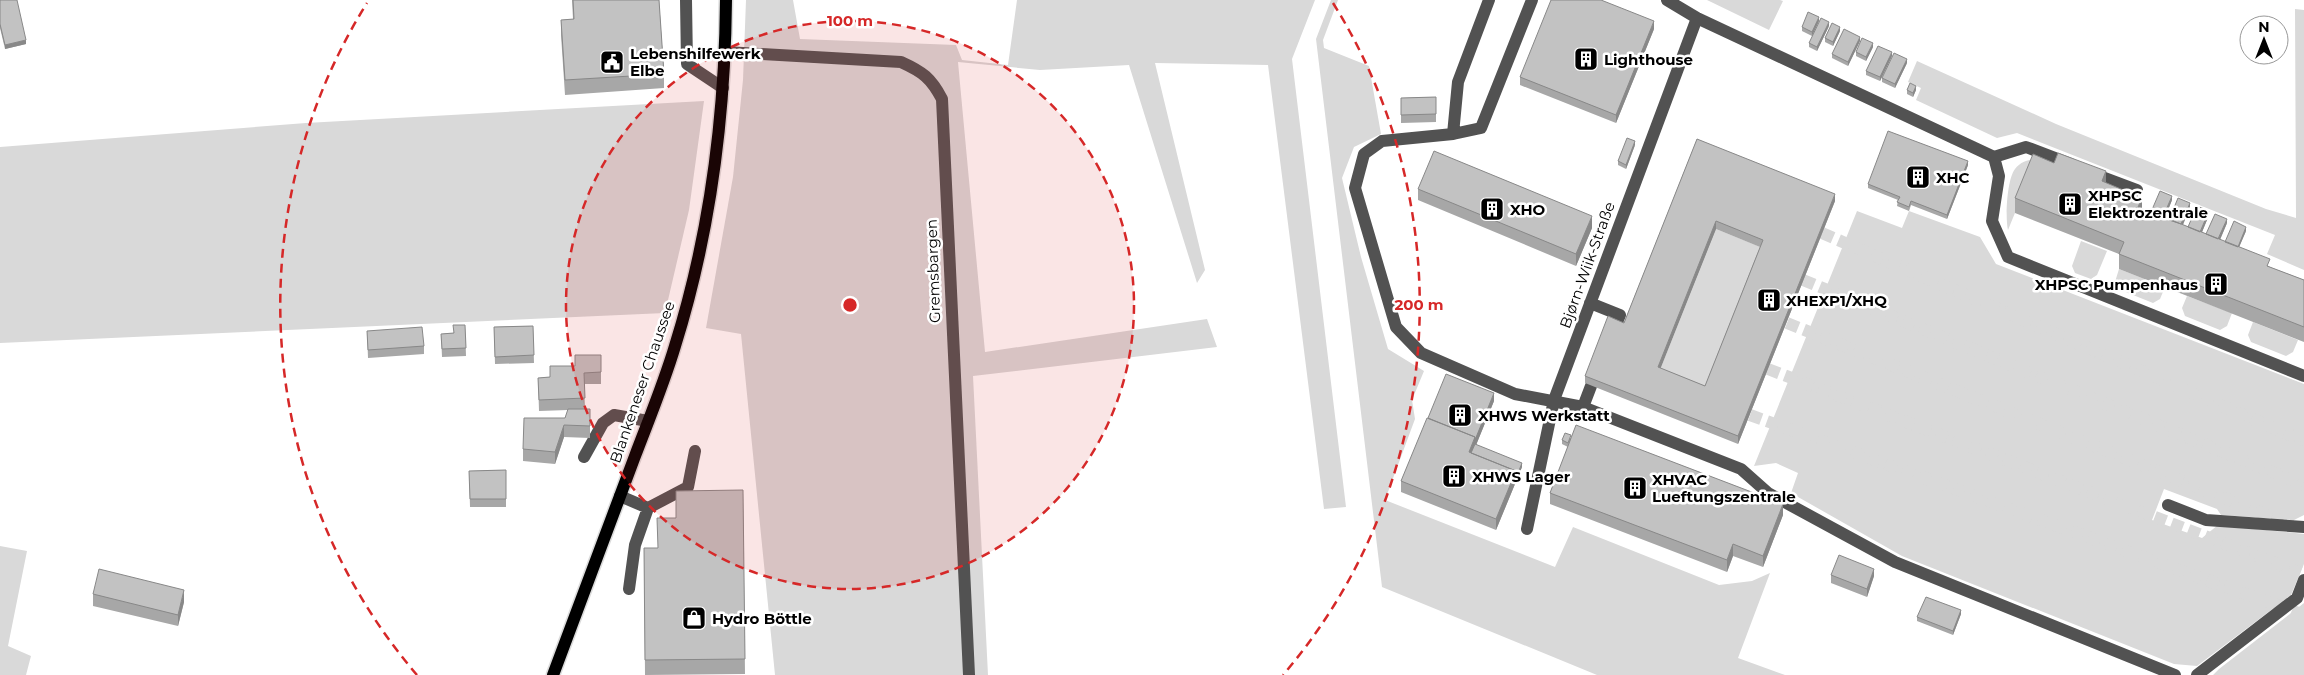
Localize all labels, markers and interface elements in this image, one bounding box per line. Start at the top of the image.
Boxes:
text: 100 m [827,11,873,30]
north arrow [2239,15,2289,65]
text: N [2258,18,2270,36]
place label: Lebenshilfewerk Elbe [630,44,761,80]
building icon: Lighthouse [1573,46,1599,72]
public building icon: Lebenshilfewerk Elbe [599,49,625,75]
place label: Lighthouse [1604,50,1693,69]
building icon: XHC [1905,164,1931,190]
place label: XHC [1936,168,1970,187]
place label: XHPSC Elektrozentrale [2088,186,2208,222]
building icon: XHPSC Elektrozentrale [2057,191,2083,217]
building icon: XHO [1479,196,1505,222]
street label: Bjørn-Wiik-Straße [1555,199,1619,331]
place label: XHO [1510,200,1546,219]
street label: Gremsbargen [922,219,944,323]
building icon: XHPSC Pumpenhaus [2203,271,2229,297]
place label: XHPSC Pumpenhaus [2035,275,2198,294]
building icon: XHEXP1/XHQ [1756,287,1782,313]
place label: XHEXP1/XHQ [1786,291,1887,310]
text: 200 m [1394,295,1444,314]
centre of rings [841,296,859,314]
street label: Blankeneser Chaussee [605,299,679,465]
building icon: XHWS Werkstatt [1447,402,1473,428]
place label: XHWS Werkstatt [1478,406,1610,425]
building icon: XHWS Lager [1441,463,1467,489]
place label: XHWS Lager [1472,467,1571,486]
place label: XHVAC Lueftungszentrale [1652,470,1796,506]
building icon: XHVAC Lueftungszentrale [1622,475,1648,501]
shop icon: Hydro Böttle [681,605,707,631]
place label: Hydro Böttle [712,609,812,628]

